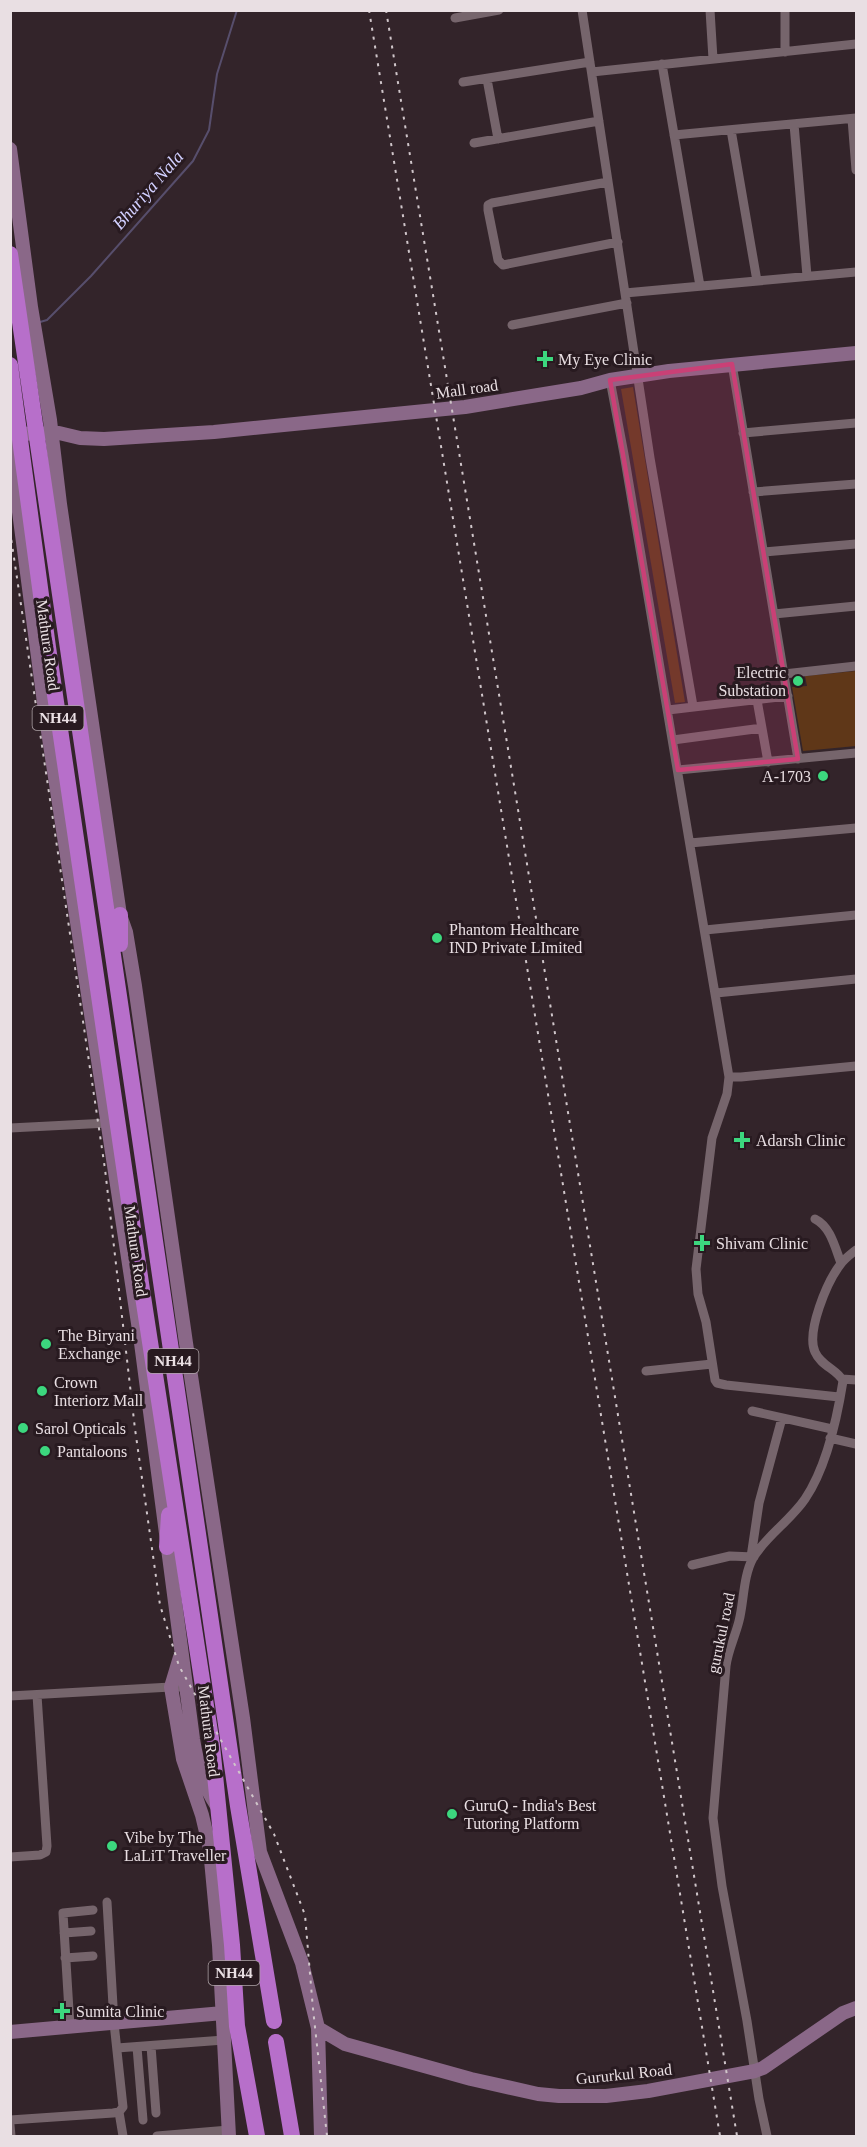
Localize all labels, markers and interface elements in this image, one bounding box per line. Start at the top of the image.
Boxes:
water label: Bhuriya Nala [108,147,188,233]
marker: My Eye Clinic [536,350,554,368]
place label: My Eye Clinic [558,351,652,369]
street label: Mall road [435,376,499,402]
street label: Mathura Road [33,598,63,692]
place label: Electric Substation [718,664,786,699]
marker: Electric Substation [791,674,805,688]
road number: NH44 [32,706,84,730]
place label: A-1703 [762,768,811,785]
marker: A-1703 [816,769,830,783]
place label: Phantom Healthcare IND Private LImited [449,921,582,956]
marker: Phantom Healthcare IND Private LImited [430,931,444,945]
marker: Adarsh Clinic [733,1131,751,1149]
place label: Adarsh Clinic [756,1132,845,1149]
street label: Mathura Road [121,1204,151,1298]
marker: Shivam Clinic [693,1234,711,1252]
place label: Shivam Clinic [716,1235,808,1252]
place label: The Biryani Exchange [58,1327,135,1363]
marker: The Biryani Exchange [39,1337,53,1351]
road number: NH44 [148,1349,198,1373]
place label: Crown Interiorz Mall [54,1374,144,1409]
marker: Crown Interiorz Mall [35,1384,49,1398]
place label: Sarol Opticals [35,1420,126,1438]
marker: Sarol Opticals [16,1421,30,1435]
place label: Pantaloons [57,1443,127,1460]
marker: Pantaloons [38,1444,52,1458]
street label: gurukul road [704,1591,739,1675]
street label: Mathura Road [195,1684,223,1778]
place label: GuruQ - India's Best Tutoring Platform [464,1797,597,1833]
marker: GuruQ - India's Best Tutoring Platform [445,1807,459,1821]
place label: Vibe by The LaLiT Traveller [124,1829,227,1864]
marker: Vibe by The LaLiT Traveller [105,1839,119,1853]
road number: NH44 [208,1961,260,1985]
marker: Sumita Clinic [53,2002,71,2020]
place label: Sumita Clinic [76,2003,164,2020]
street label: Gururkul Road [575,2061,673,2087]

